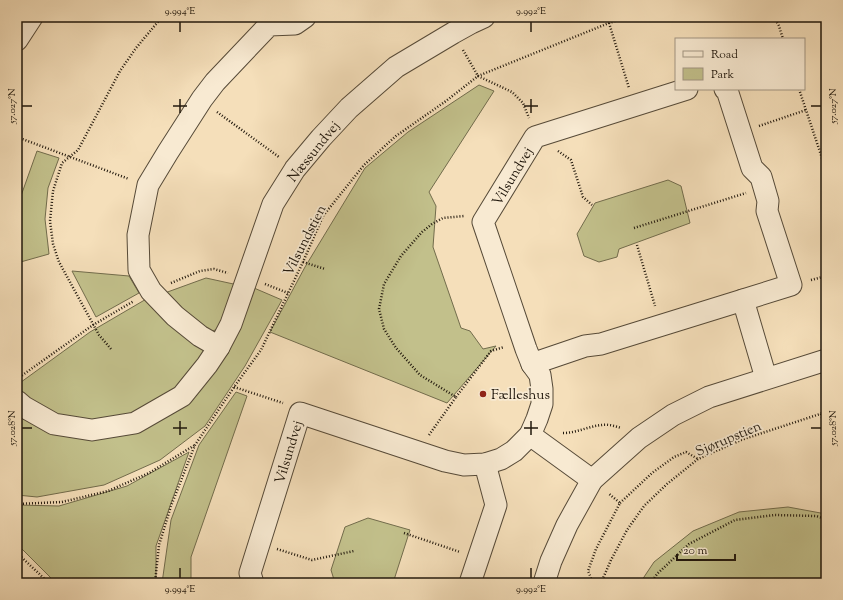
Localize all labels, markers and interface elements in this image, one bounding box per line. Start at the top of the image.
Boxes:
text: 9.994°E [165,4,195,19]
text: 9.992°E [516,4,546,19]
legend [675,38,805,90]
text: Road [711,46,738,64]
text: Park [711,66,734,84]
text: 57.027°N [5,88,20,125]
text: 57.027°N [826,88,841,125]
street label: Næssundvej [284,117,345,187]
street label: Vilsundvej [488,144,539,210]
street label: Vilsundstien [279,202,332,280]
place label: Fælleshus [491,386,550,406]
marker: Fælleshus [478,389,488,399]
text: 57.028°N [5,410,20,447]
text: 57.028°N [826,410,841,447]
street label: Sjørupstien [693,417,765,463]
street label: Vilsundvej [271,419,309,487]
scale bar [677,536,735,562]
text: 20 m [683,542,708,560]
text: 9.994°E [165,582,195,597]
text: 9.992°E [516,582,546,597]

